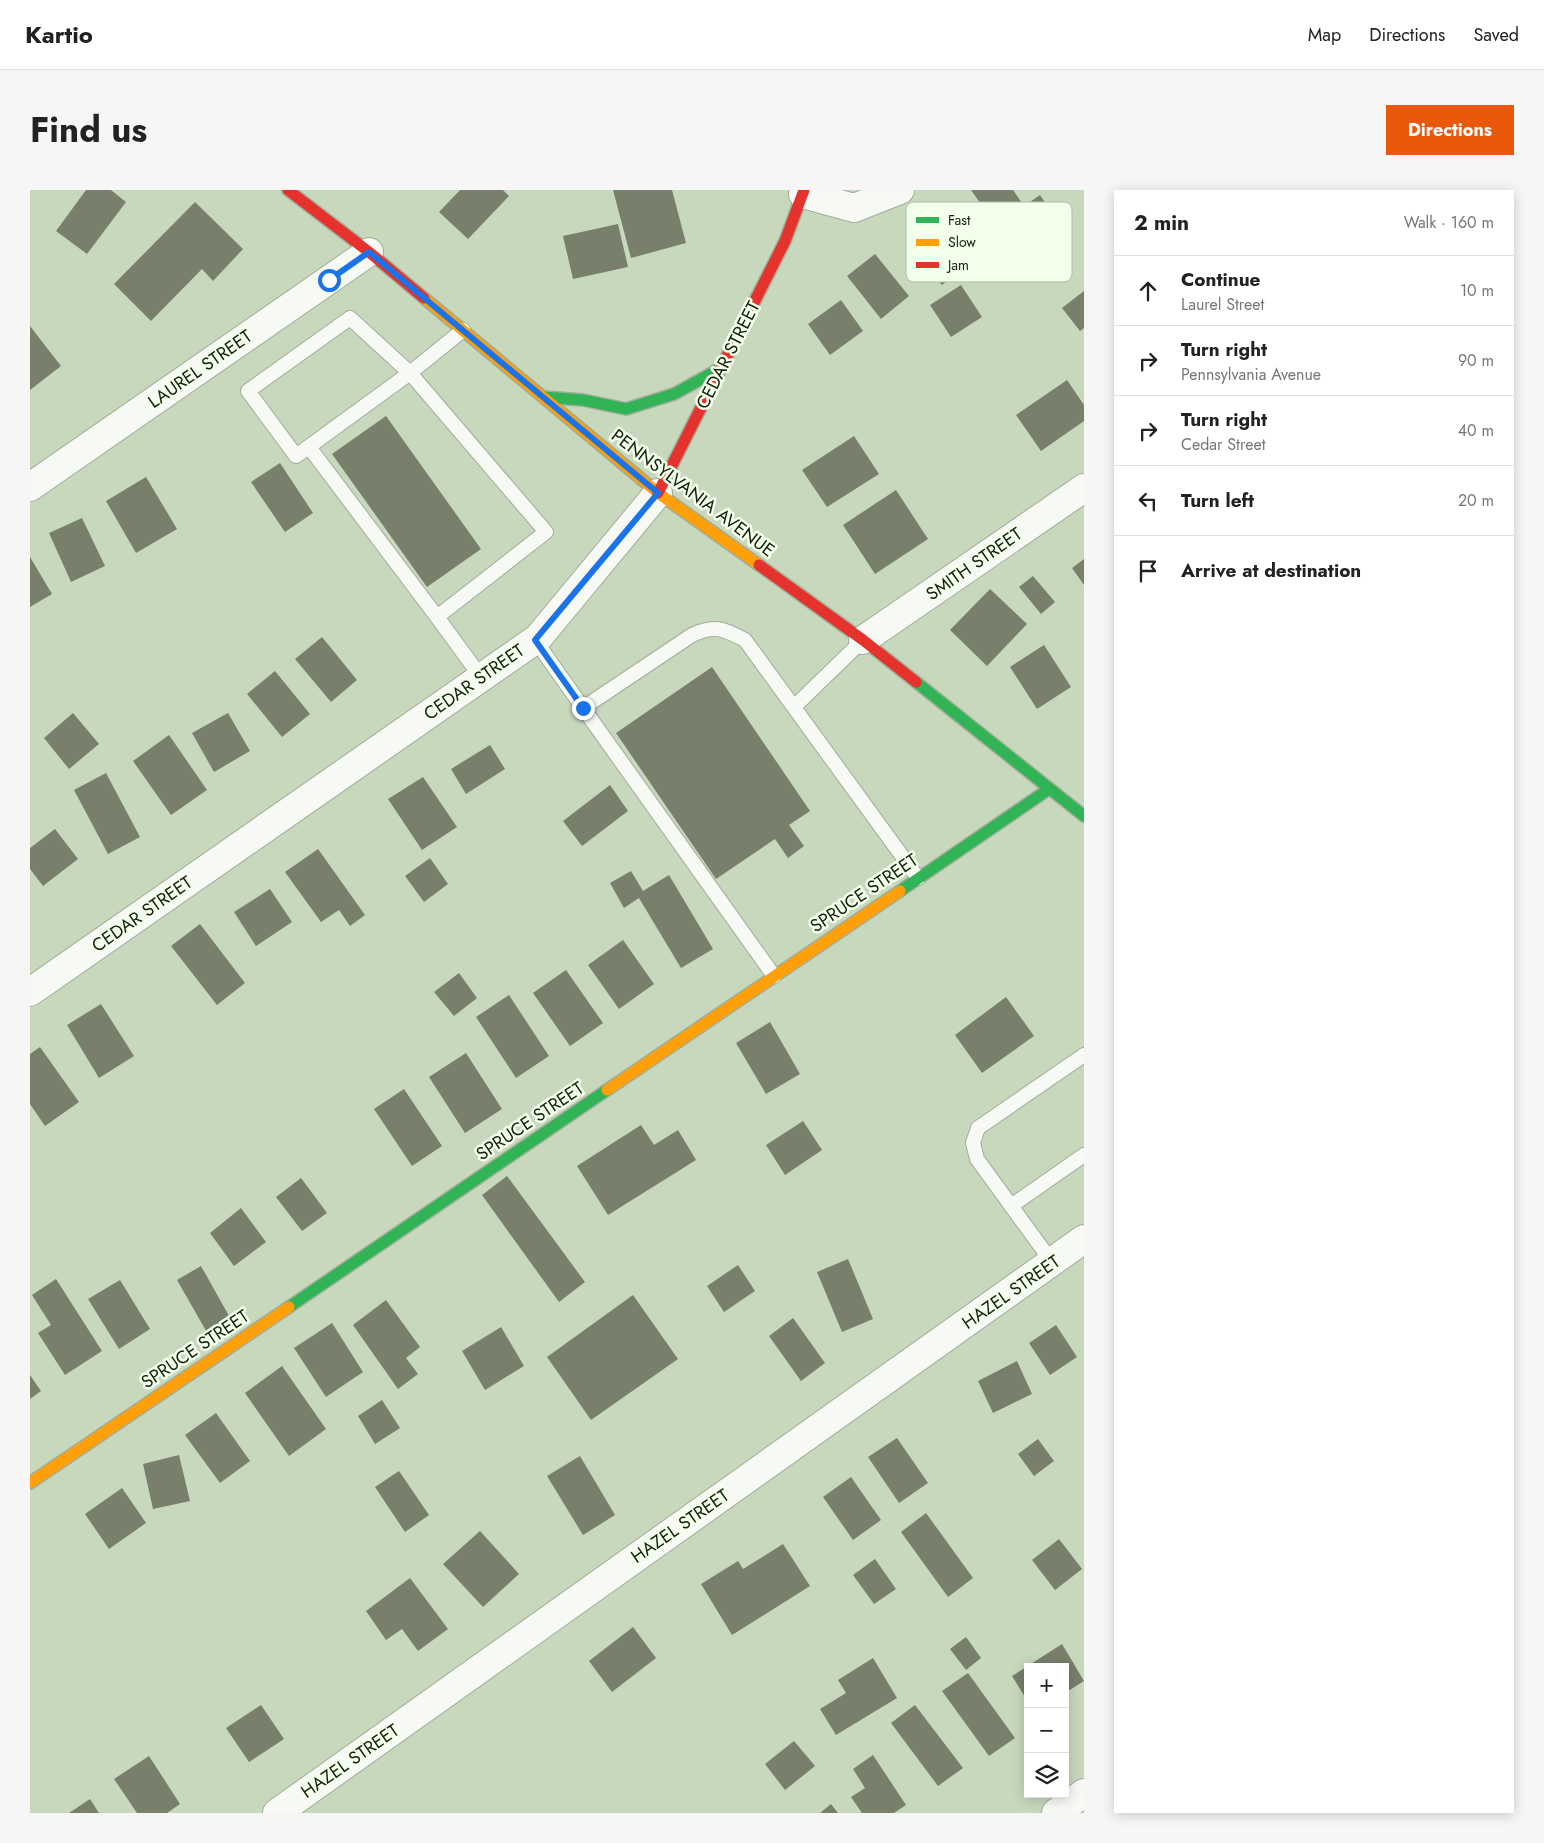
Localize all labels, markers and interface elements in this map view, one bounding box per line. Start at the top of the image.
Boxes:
text: Kartio [25,17,93,52]
text: Map [1308,22,1341,48]
text: Directions [1369,22,1445,48]
text: Saved [1473,22,1519,48]
text: Find us [30,105,147,155]
button: Directions [1386,105,1514,155]
legend [906,202,1072,282]
text: 2 min [1134,208,1189,238]
text: Fast [948,210,971,230]
text: Walk · 160 m [1404,211,1494,234]
text: Slow [948,232,976,252]
text: Jam [946,255,969,275]
text: Continue [1181,266,1260,293]
route start [318,269,341,292]
icon: ahead [1134,277,1162,305]
text: 10 m [1460,279,1494,302]
text: Laurel Street [1181,293,1264,316]
street label: CEDAR STREET [690,296,767,413]
street label: LAUREL STREET [143,323,258,415]
text: Turn right [1181,336,1267,363]
icon: right [1134,347,1162,375]
text: 90 m [1458,349,1494,372]
text: Pennsylvania Avenue [1181,363,1321,386]
text: Turn right [1181,406,1267,433]
icon: right [1134,417,1162,445]
text: 40 m [1458,419,1494,442]
street label: PENNSYLVANIA AVENUE [606,423,780,563]
text: Cedar Street [1181,433,1265,456]
icon: left [1134,487,1162,515]
text: Turn left [1181,487,1254,514]
text: 20 m [1458,489,1494,512]
street label: SMITH STREET [921,521,1028,607]
icon: arrive [1134,557,1162,585]
text: Arrive at destination [1181,557,1361,584]
street label: CEDAR STREET [418,637,530,726]
route end [572,697,595,720]
street label: SPRUCE STREET [805,847,924,939]
street label: CEDAR STREET [86,869,198,958]
street label: SPRUCE STREET [471,1075,590,1167]
street label: HAZEL STREET [957,1248,1066,1335]
street label: SPRUCE STREET [136,1303,255,1395]
street label: HAZEL STREET [626,1482,735,1569]
map controls [1024,1663,1069,1798]
button: + [1024,1663,1069,1708]
button: − [1024,1708,1069,1753]
street label: HAZEL STREET [296,1717,405,1804]
button: layers [1024,1753,1069,1798]

